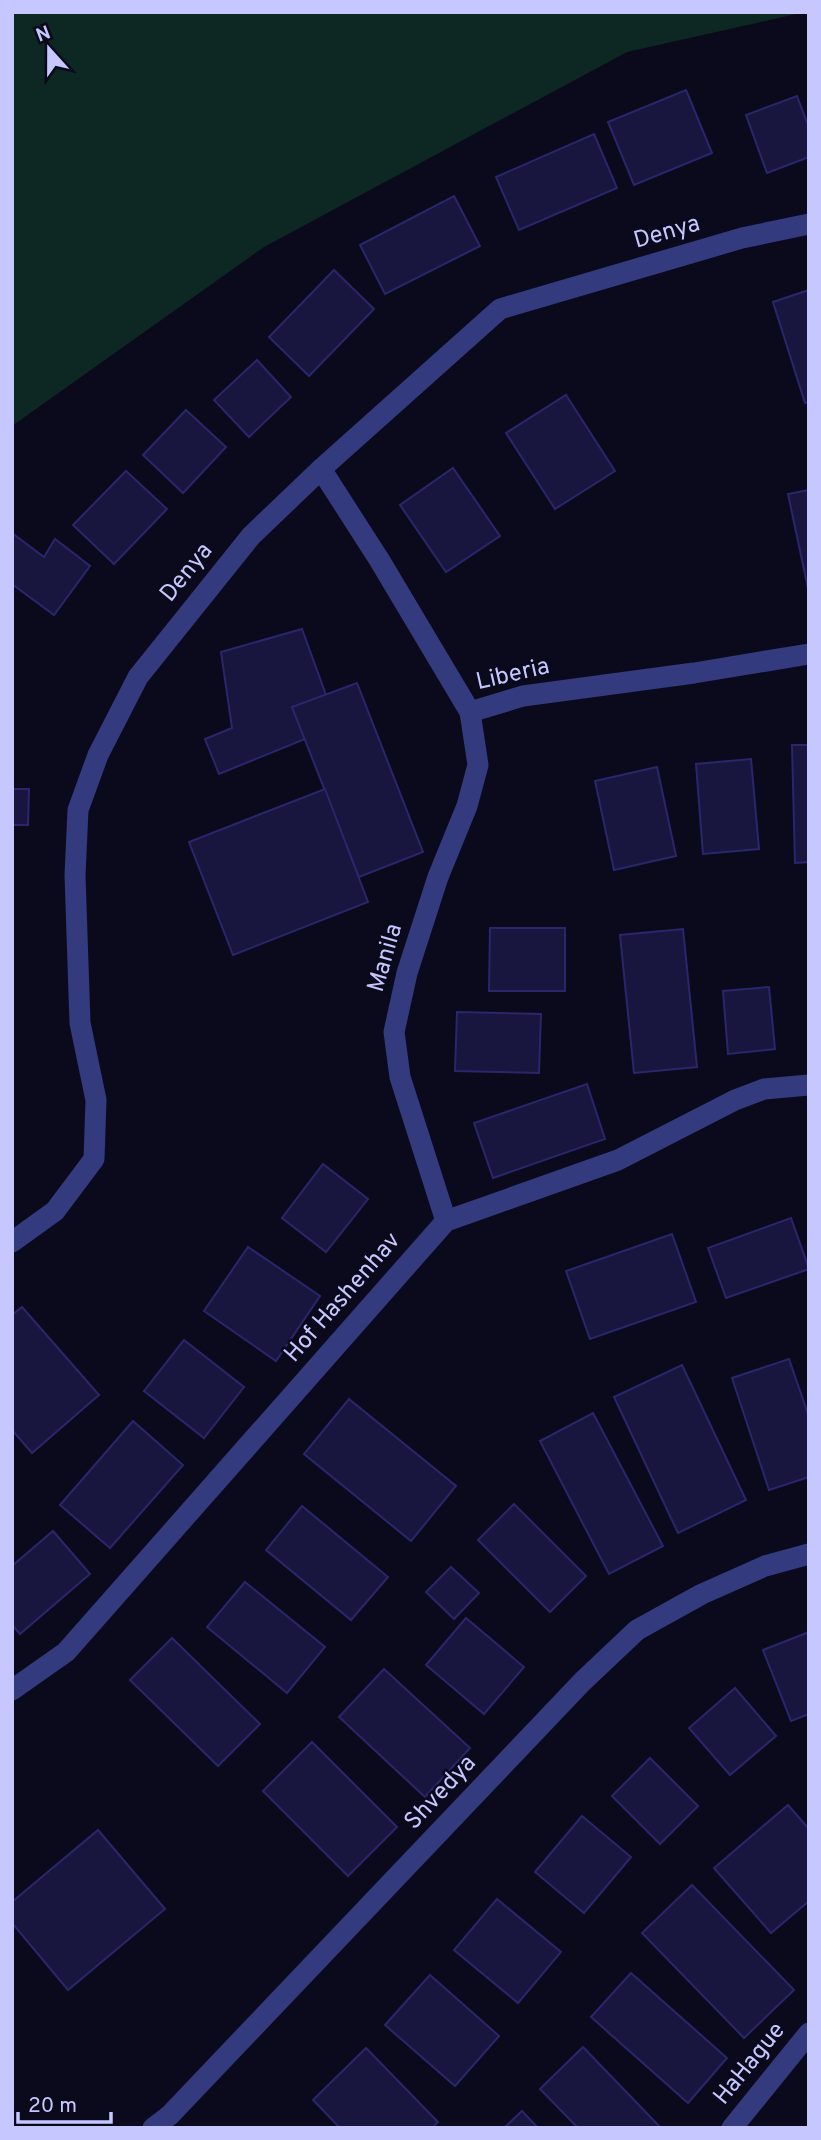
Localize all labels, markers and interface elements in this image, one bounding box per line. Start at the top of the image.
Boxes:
north arrow [14,14,84,84]
text: N [33,21,54,49]
street label: Denya [630,209,704,257]
street label: Denya [154,537,220,609]
street label: Liberia [473,652,553,698]
street label: Manila [362,920,410,996]
street label: Hof Hashenhav [278,1227,408,1369]
street label: Shvedya [399,1749,483,1837]
street label: HaHague [708,2017,792,2111]
scale bar [18,2080,110,2124]
text: 20 m [28,2093,77,2120]

